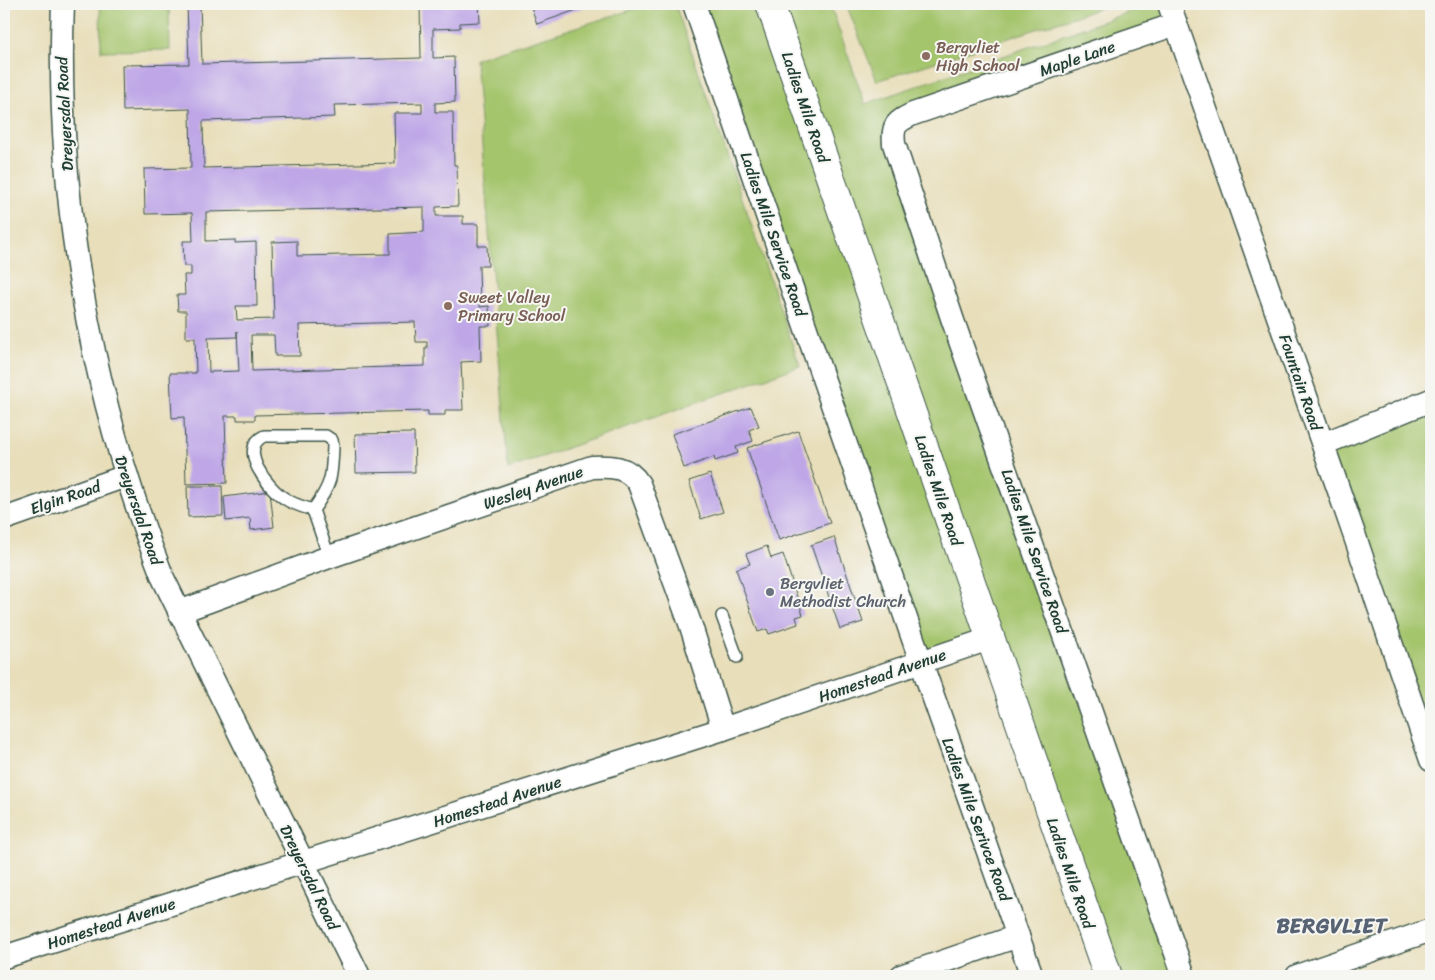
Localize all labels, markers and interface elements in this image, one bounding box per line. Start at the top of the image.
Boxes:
street label: Maple Lane [1035,32,1119,85]
place label: Bergvliet High School [936,33,1020,80]
street label: Ladies Mile Road [773,48,839,168]
marker: Bergvliet High School [920,50,932,62]
street label: Dreyersdal Road [47,55,82,172]
street label: Ladies Mile Service Road [732,148,816,322]
place label: Sweet Valley Primary School [458,283,566,330]
marker: Sweet Valley Primary School [442,300,454,312]
street label: Fountain Road [1270,330,1331,436]
street label: Ladies Mile Road [906,431,972,551]
street label: Dreyersdal Road [106,451,171,570]
street label: Wesley Avenue [479,457,587,518]
street label: Ladies Mile Service Road [993,465,1077,639]
street label: Elgin Road [26,471,106,523]
place label: Bergvliet Methodist Church [780,569,906,616]
marker: Bergvliet Methodist Church [764,586,776,598]
street label: Homestead Avenue [814,640,950,711]
street label: Ladies Mile Serivce Road [933,733,1020,907]
street label: Homestead Avenue [429,767,565,836]
street label: Ladies Mile Road [1038,814,1104,934]
street label: Dreyersdal Road [271,819,348,936]
street label: Homestead Avenue [43,889,179,958]
district label: BERGVLIET [1276,907,1389,945]

